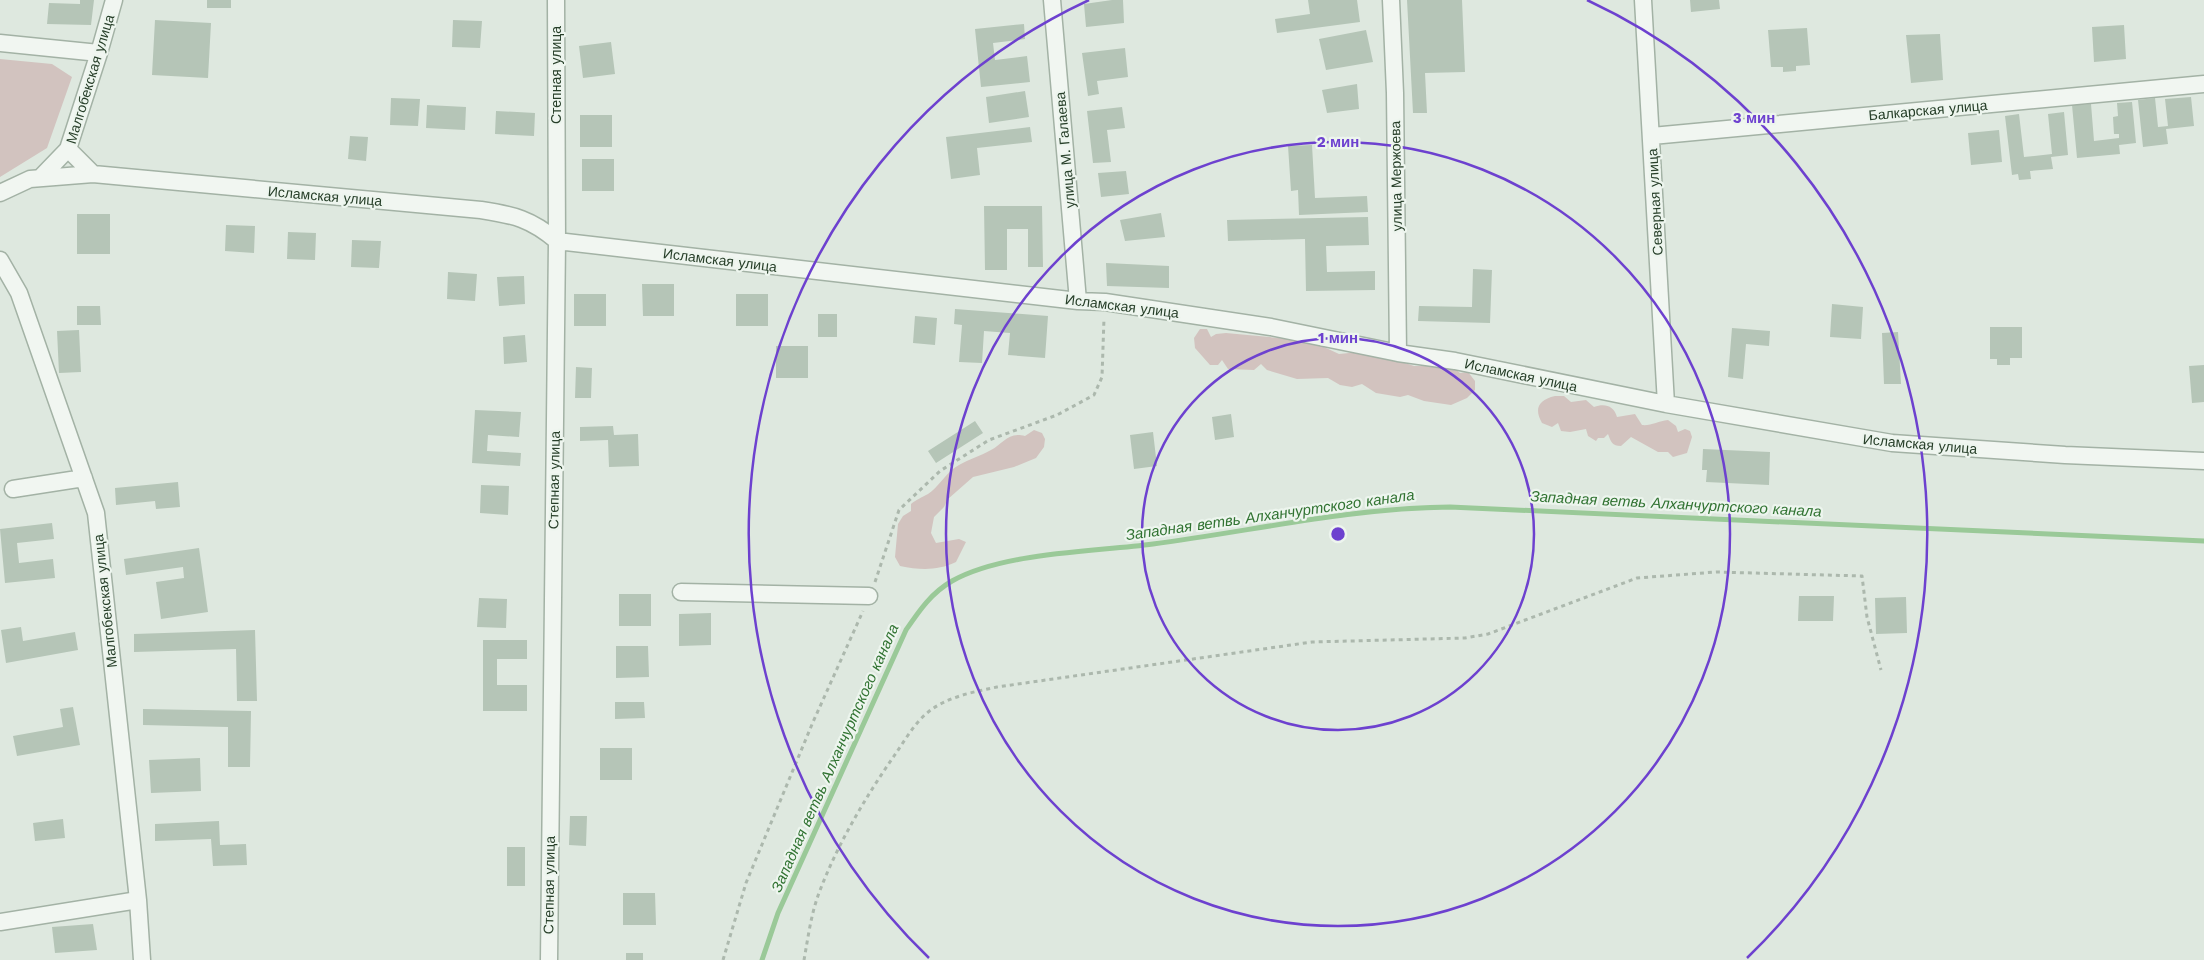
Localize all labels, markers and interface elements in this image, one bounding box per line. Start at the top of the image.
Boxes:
street label: Малгобекская улица [63,12,117,146]
street label: Степная улица [548,26,564,124]
street label: улица М. Галаева [1052,91,1078,209]
street label: Балкарская улица [1868,97,1988,123]
text: 3 мин [1733,109,1775,127]
street label: улица Мержоева [1387,120,1405,231]
text: 2 мин [1317,133,1359,151]
street label: Северная улица [1644,148,1666,256]
street label: Исламская улица [267,183,383,209]
street label: Исламская улица [662,245,778,275]
street label: Исламская улица [1064,291,1180,321]
text: 1 мин [1318,329,1358,347]
street label: Исламская улица [1463,355,1579,395]
street label: Степная улица [545,431,563,529]
street label: Исламская улица [1862,431,1978,457]
water label: Западная ветвь Алханчуртского канала [1124,486,1416,544]
water label: Западная ветвь Алханчуртского канала [1530,487,1822,521]
centre of rings [1329,525,1347,543]
street label: Малгобекская улица [90,533,120,669]
water label: Западная ветвь Алханчуртского канала [768,621,902,895]
street label: Степная улица [540,836,558,934]

